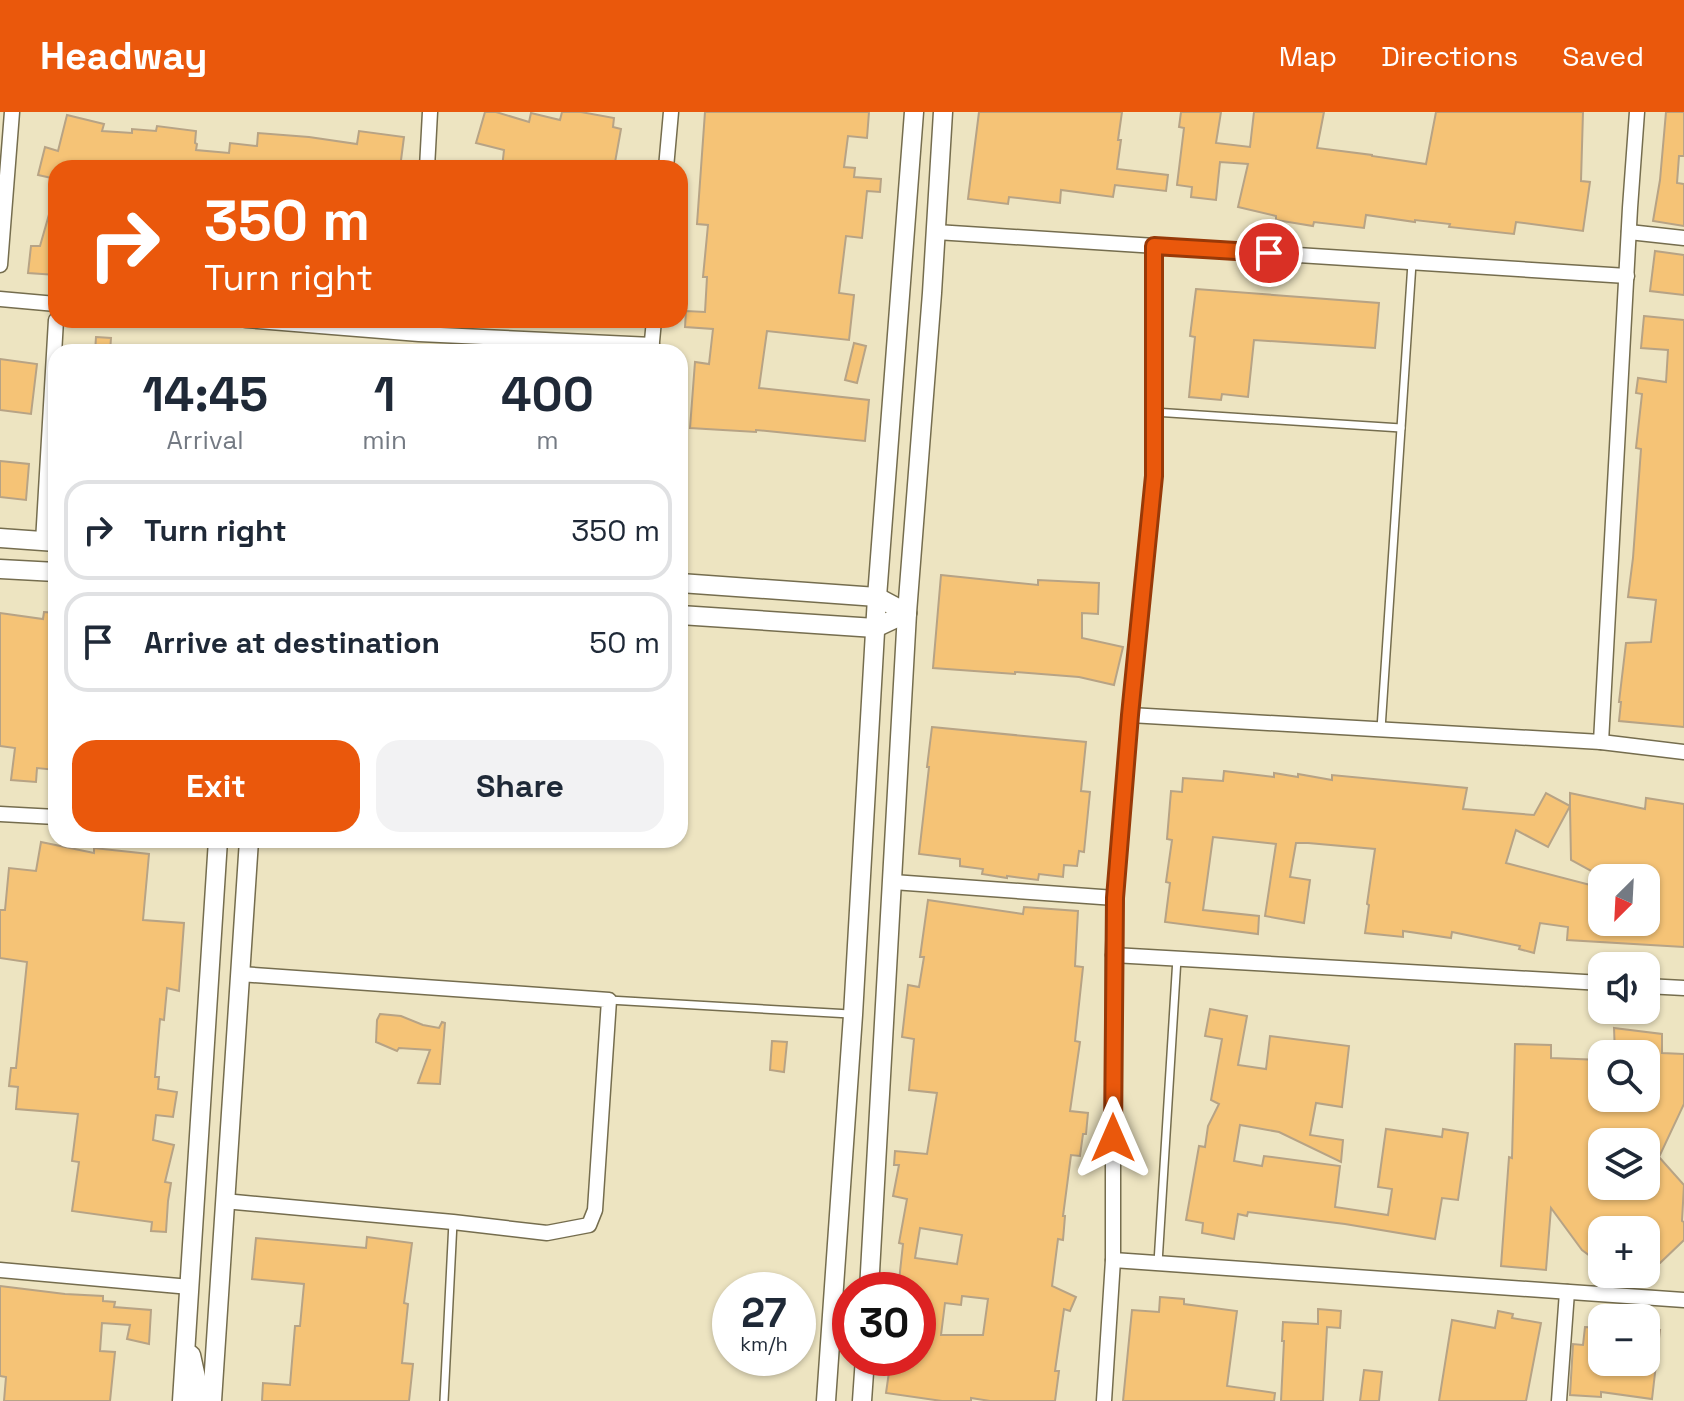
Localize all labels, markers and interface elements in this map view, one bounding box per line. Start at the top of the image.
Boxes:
text: Headway [40,32,207,80]
text: Map [1279,38,1337,74]
text: Directions [1381,38,1518,74]
text: Saved [1562,38,1644,74]
text: 350 m [204,185,370,256]
icon: right [72,192,176,296]
pin [1235,219,1303,287]
icon: arrive [1247,231,1291,275]
text: Turn right [204,255,373,301]
text: 14:45 [142,364,268,425]
text: 1 [374,364,395,425]
text: 400 [501,364,594,425]
text: Arrival [166,423,244,457]
text: min [362,423,407,457]
text: m [536,423,559,457]
icon: right [76,508,120,552]
text: Turn right [144,511,287,550]
text: 350 m [571,511,660,550]
icon: arrive [76,620,120,664]
text: Arrive at destination [144,623,440,662]
text: 50 m [589,623,660,662]
button: Exit [72,740,360,832]
button: Share [376,740,664,832]
north arrow [1588,864,1660,936]
map controls [1588,864,1660,1376]
button: sound [1588,952,1660,1024]
button: search [1588,1040,1660,1112]
position arrow [1071,1096,1155,1180]
button: layers [1588,1128,1660,1200]
button: + [1588,1216,1660,1288]
speed limit sign: 30 [832,1272,936,1376]
text: 27 [741,1288,787,1339]
button: − [1588,1304,1660,1376]
text: km/h [740,1331,788,1357]

